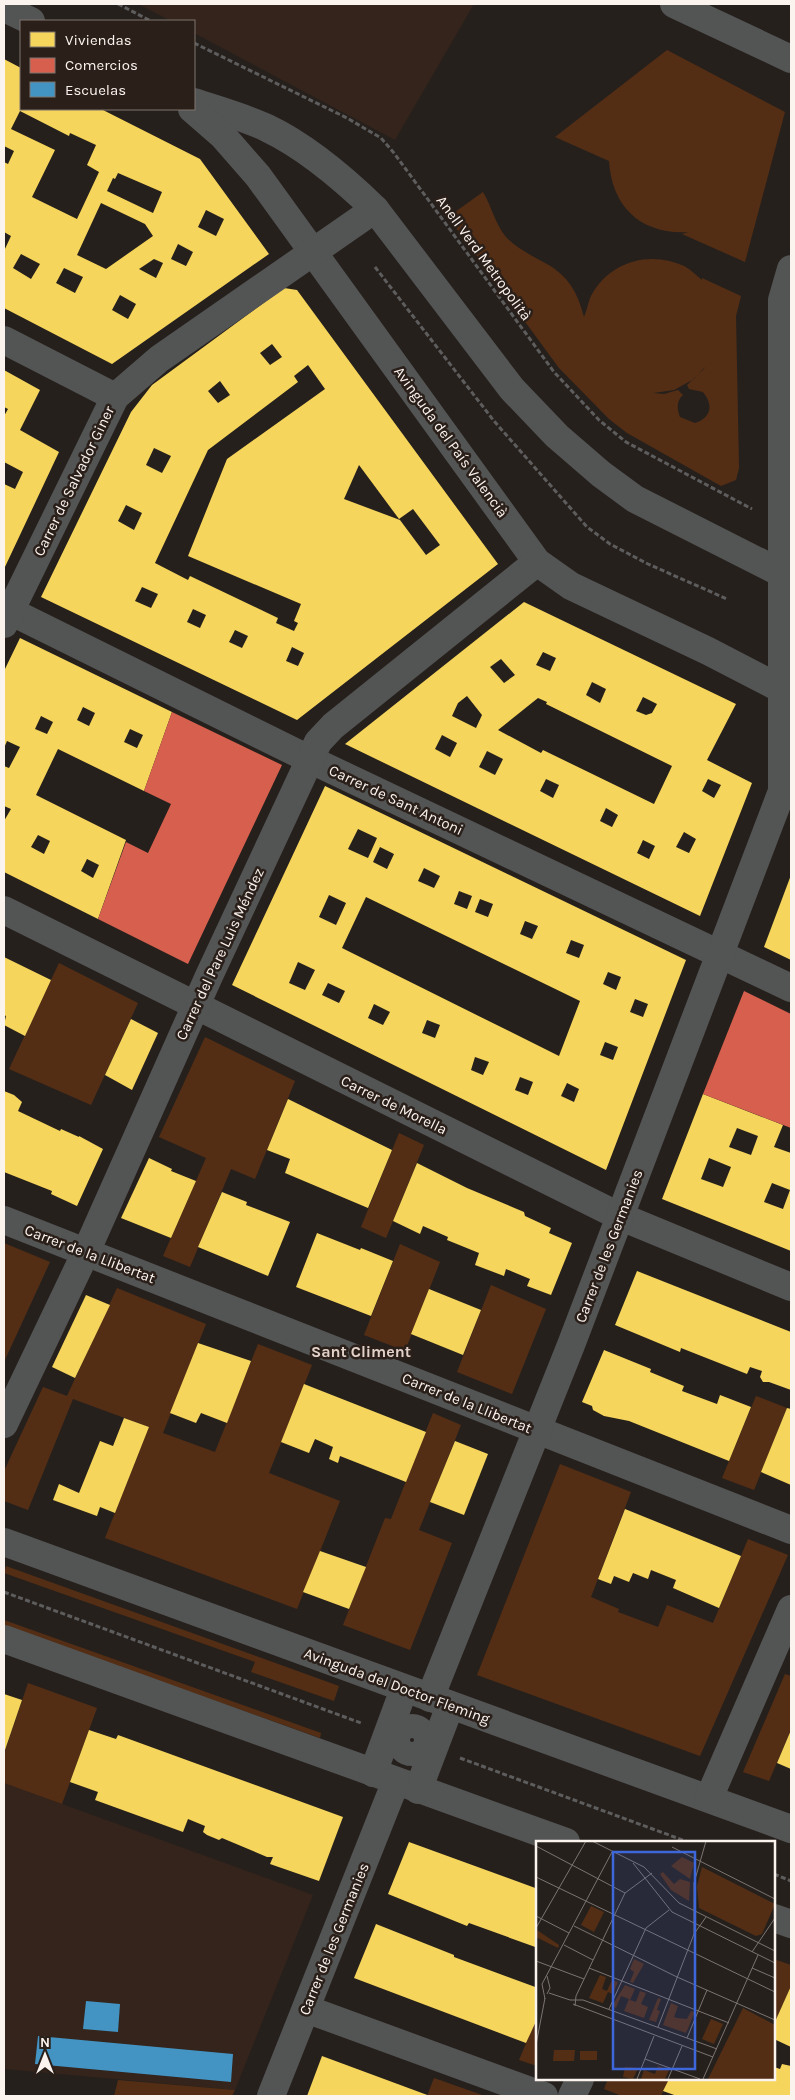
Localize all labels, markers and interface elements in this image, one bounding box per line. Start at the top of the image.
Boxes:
legend [20,20,195,110]
text: Viviendas [65,31,132,49]
text: Comercios [65,56,138,74]
text: Escuelas [65,81,126,99]
street label: Anell Verd Metropolità [433,192,535,324]
street label: Avinguda del País Valencià [390,363,512,521]
street label: Carrer de Salvador Giner [30,402,118,559]
street label: Carrer de Sant Antoni [326,761,466,839]
street label: Carrer del Pare Luis Méndez [172,865,268,1043]
street label: Carrer de Morella [338,1072,450,1138]
street label: Carrer de les Germanies [571,1167,647,1325]
street label: Carrer de la Llibertat [22,1221,158,1287]
district label: Sant Climent [311,1342,411,1361]
street label: Carrer de la Llibertat [399,1369,535,1437]
street label: Avinguda del Doctor Fleming [302,1644,493,1728]
inset map [536,1841,775,2080]
street label: Carrer de les Germanies [295,1860,373,2018]
north arrow [20,2030,70,2080]
text: N [40,2034,50,2051]

